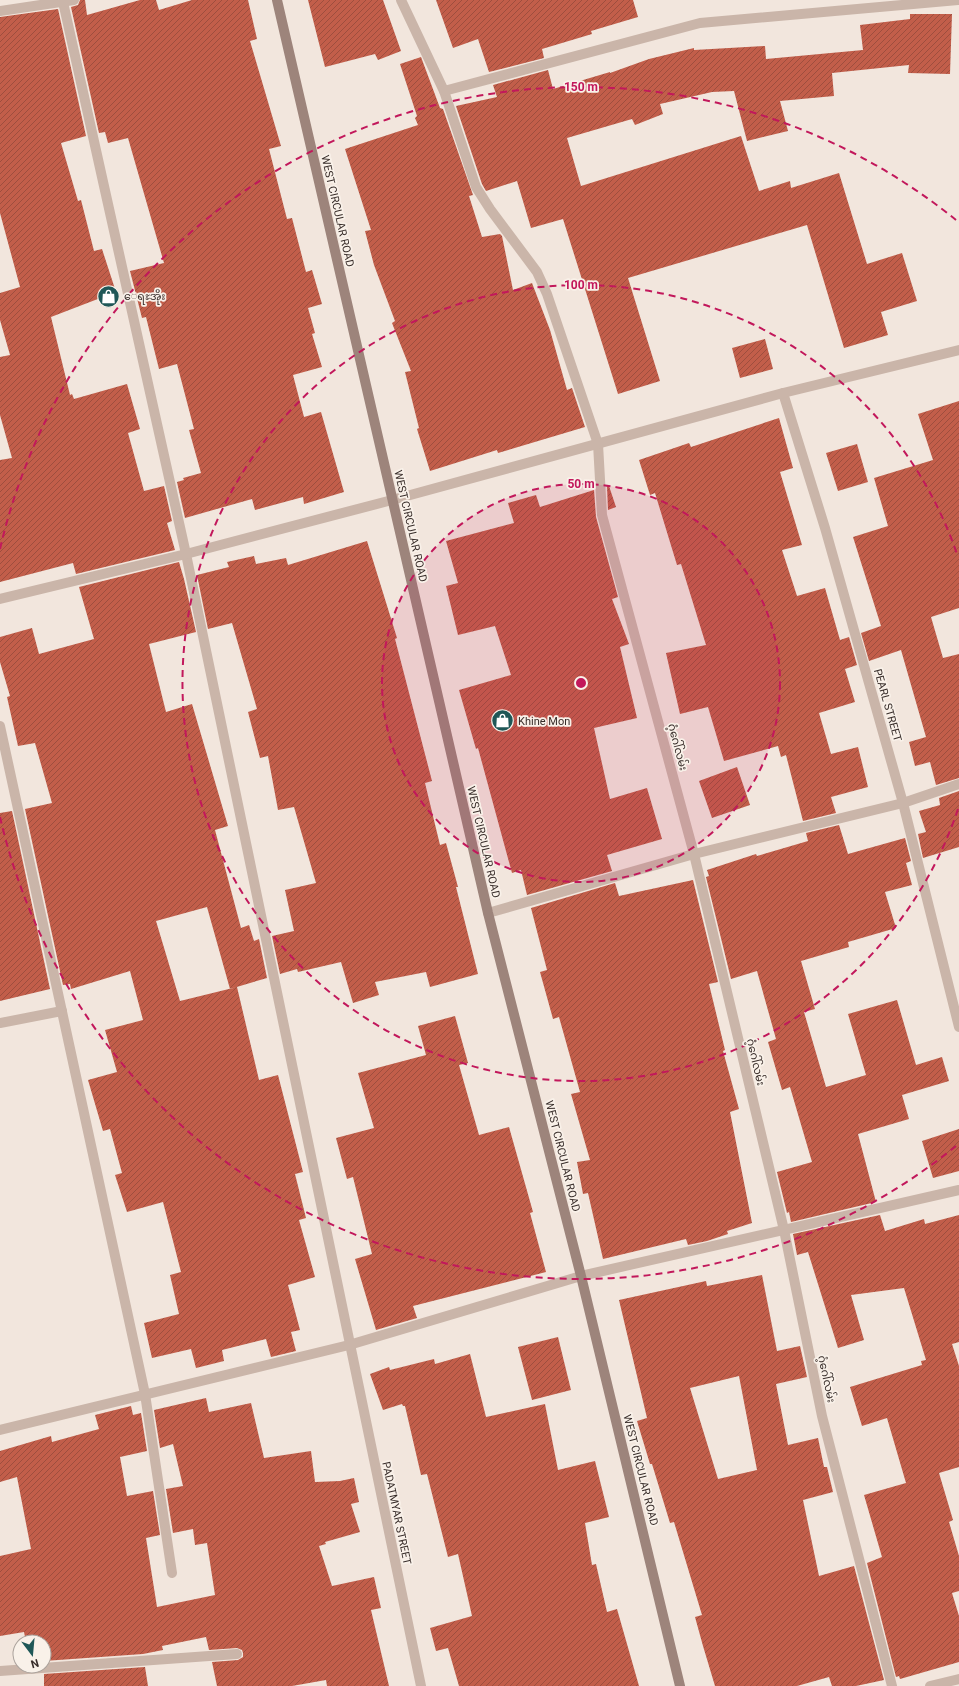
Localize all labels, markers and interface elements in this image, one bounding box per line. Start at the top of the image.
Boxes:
text: 150 m [564,80,598,94]
street label: WEST CIRCULAR ROAD [318,154,357,268]
text: 100 m [564,278,598,292]
shop icon: ေရႊအိုး [96,283,122,309]
place label: ေရႊအိုး [124,289,165,305]
street label: WEST CIRCULAR ROAD [391,469,430,583]
text: 50 m [567,477,595,491]
street label: PEARL STREET [871,667,904,743]
centre of rings [574,676,588,690]
shop icon: Khine Mon [490,708,516,734]
place label: Khine Mon [518,715,570,728]
street label: ဂံ့ဂေါ်လမ်း [664,722,691,772]
street label: WEST CIRCULAR ROAD [464,785,503,899]
street label: ဂံ့ဂေါ်လမ်း [743,1037,768,1087]
street label: WEST CIRCULAR ROAD [542,1099,583,1213]
street label: ဂံ့ဂေါ်လမ်း [814,1354,839,1404]
street label: WEST CIRCULAR ROAD [620,1413,661,1527]
street label: PADATMYAR STREET [379,1460,414,1566]
north arrow [12,1634,52,1674]
text: N [29,1656,40,1671]

